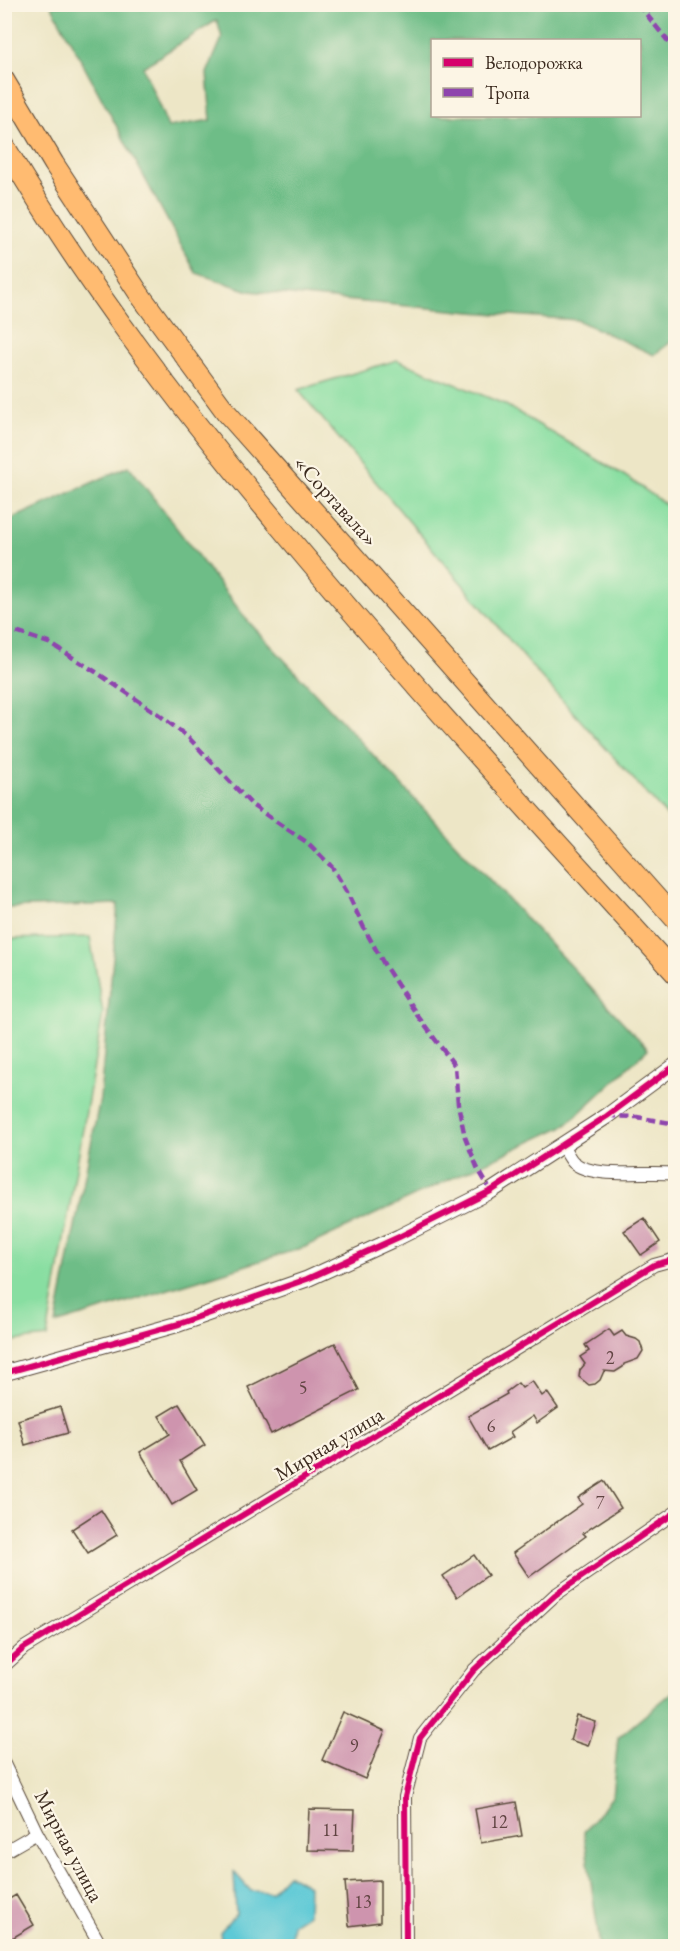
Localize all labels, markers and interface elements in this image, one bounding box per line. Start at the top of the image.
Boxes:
legend [431,39,641,117]
text: Велодорожка [485,51,584,74]
text: Тропа [485,81,531,104]
street label: «Сортавала» [288,449,385,552]
house number: 2 [606,1346,615,1369]
house number: 5 [299,1376,307,1399]
street label: Мирная улица [269,1400,389,1487]
house number: 6 [487,1414,496,1437]
house number: 7 [596,1491,605,1514]
house number: 9 [350,1734,359,1757]
street label: Мирная улица [29,1785,110,1907]
house number: 12 [490,1810,508,1833]
house number: 11 [322,1818,340,1841]
house number: 13 [354,1890,372,1913]

